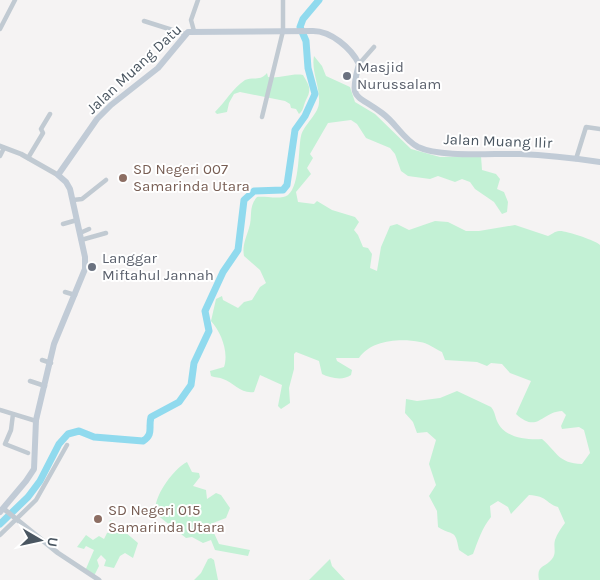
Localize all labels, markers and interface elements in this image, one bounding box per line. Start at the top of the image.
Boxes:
street label: Jalan Muang Datu [83,20,185,118]
place label: Masjid Nurussalam [357,58,441,93]
marker: Masjid Nurussalam [341,70,353,82]
street label: Jalan Muang Ilir [443,130,553,152]
place label: SD Negeri 007 Samarinda Utara [133,160,250,195]
marker: SD Negeri 007 Samarinda Utara [117,172,129,184]
place label: Langgar Miftahul Jannah [102,249,214,284]
marker: Langgar Miftahul Jannah [86,261,98,273]
place label: SD Negeri 015 Samarinda Utara [108,501,225,536]
marker: SD Negeri 015 Samarinda Utara [92,513,104,525]
north arrow [15,515,65,565]
text: U [43,536,61,548]

